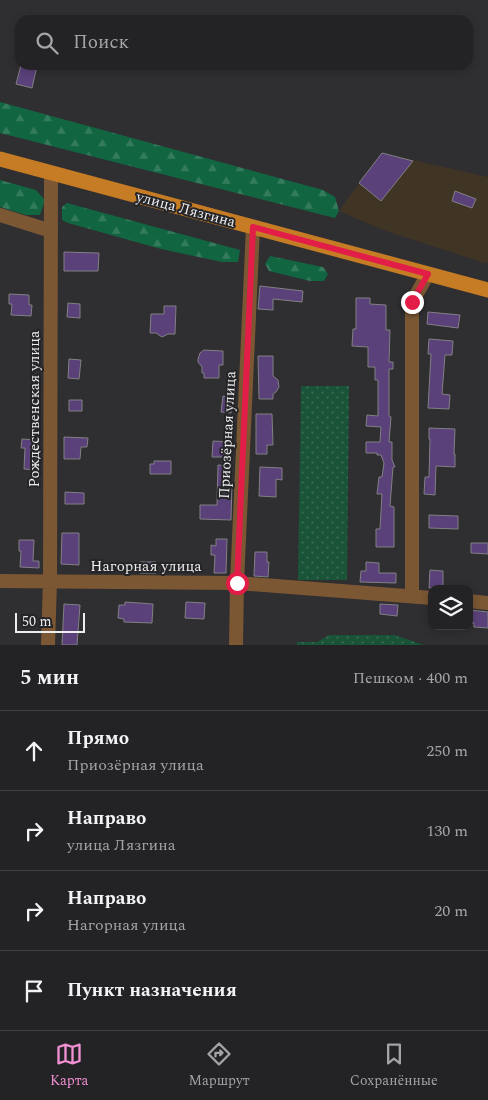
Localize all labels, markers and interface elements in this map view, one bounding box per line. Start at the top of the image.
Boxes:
search box [15,15,473,70]
text: Поиск [73,28,129,57]
icon: search [33,29,61,57]
street label: улица Лязгина [133,185,239,234]
route end [401,291,424,314]
street label: Рождественская улица [23,330,46,487]
street label: Приозёрная улица [213,370,242,500]
street label: Нагорная улица [90,555,202,578]
route start [226,572,249,595]
map controls [428,585,473,630]
button: layers [428,585,473,630]
scale bar [15,610,85,633]
text: 50 m [22,611,52,632]
text: 5 мин [20,662,79,694]
text: Пешком · 400 m [353,666,468,690]
text: Прямо [67,724,129,753]
icon: ahead [20,737,48,765]
text: 250 m [426,739,468,763]
text: Приозёрная улица [67,753,204,777]
text: Направо [67,804,146,833]
icon: right [20,817,48,845]
text: 130 m [426,819,468,843]
text: улица Лязгина [67,833,176,857]
text: Направо [67,884,146,913]
icon: right [20,897,48,925]
text: 20 m [434,899,468,923]
text: Нагорная улица [67,913,186,937]
text: Пункт назначения [67,976,237,1005]
icon: arrive [20,977,48,1005]
tab: Карта [50,1040,88,1091]
tab: Маршрут [189,1040,250,1091]
tab: Сохранённые [350,1040,438,1091]

